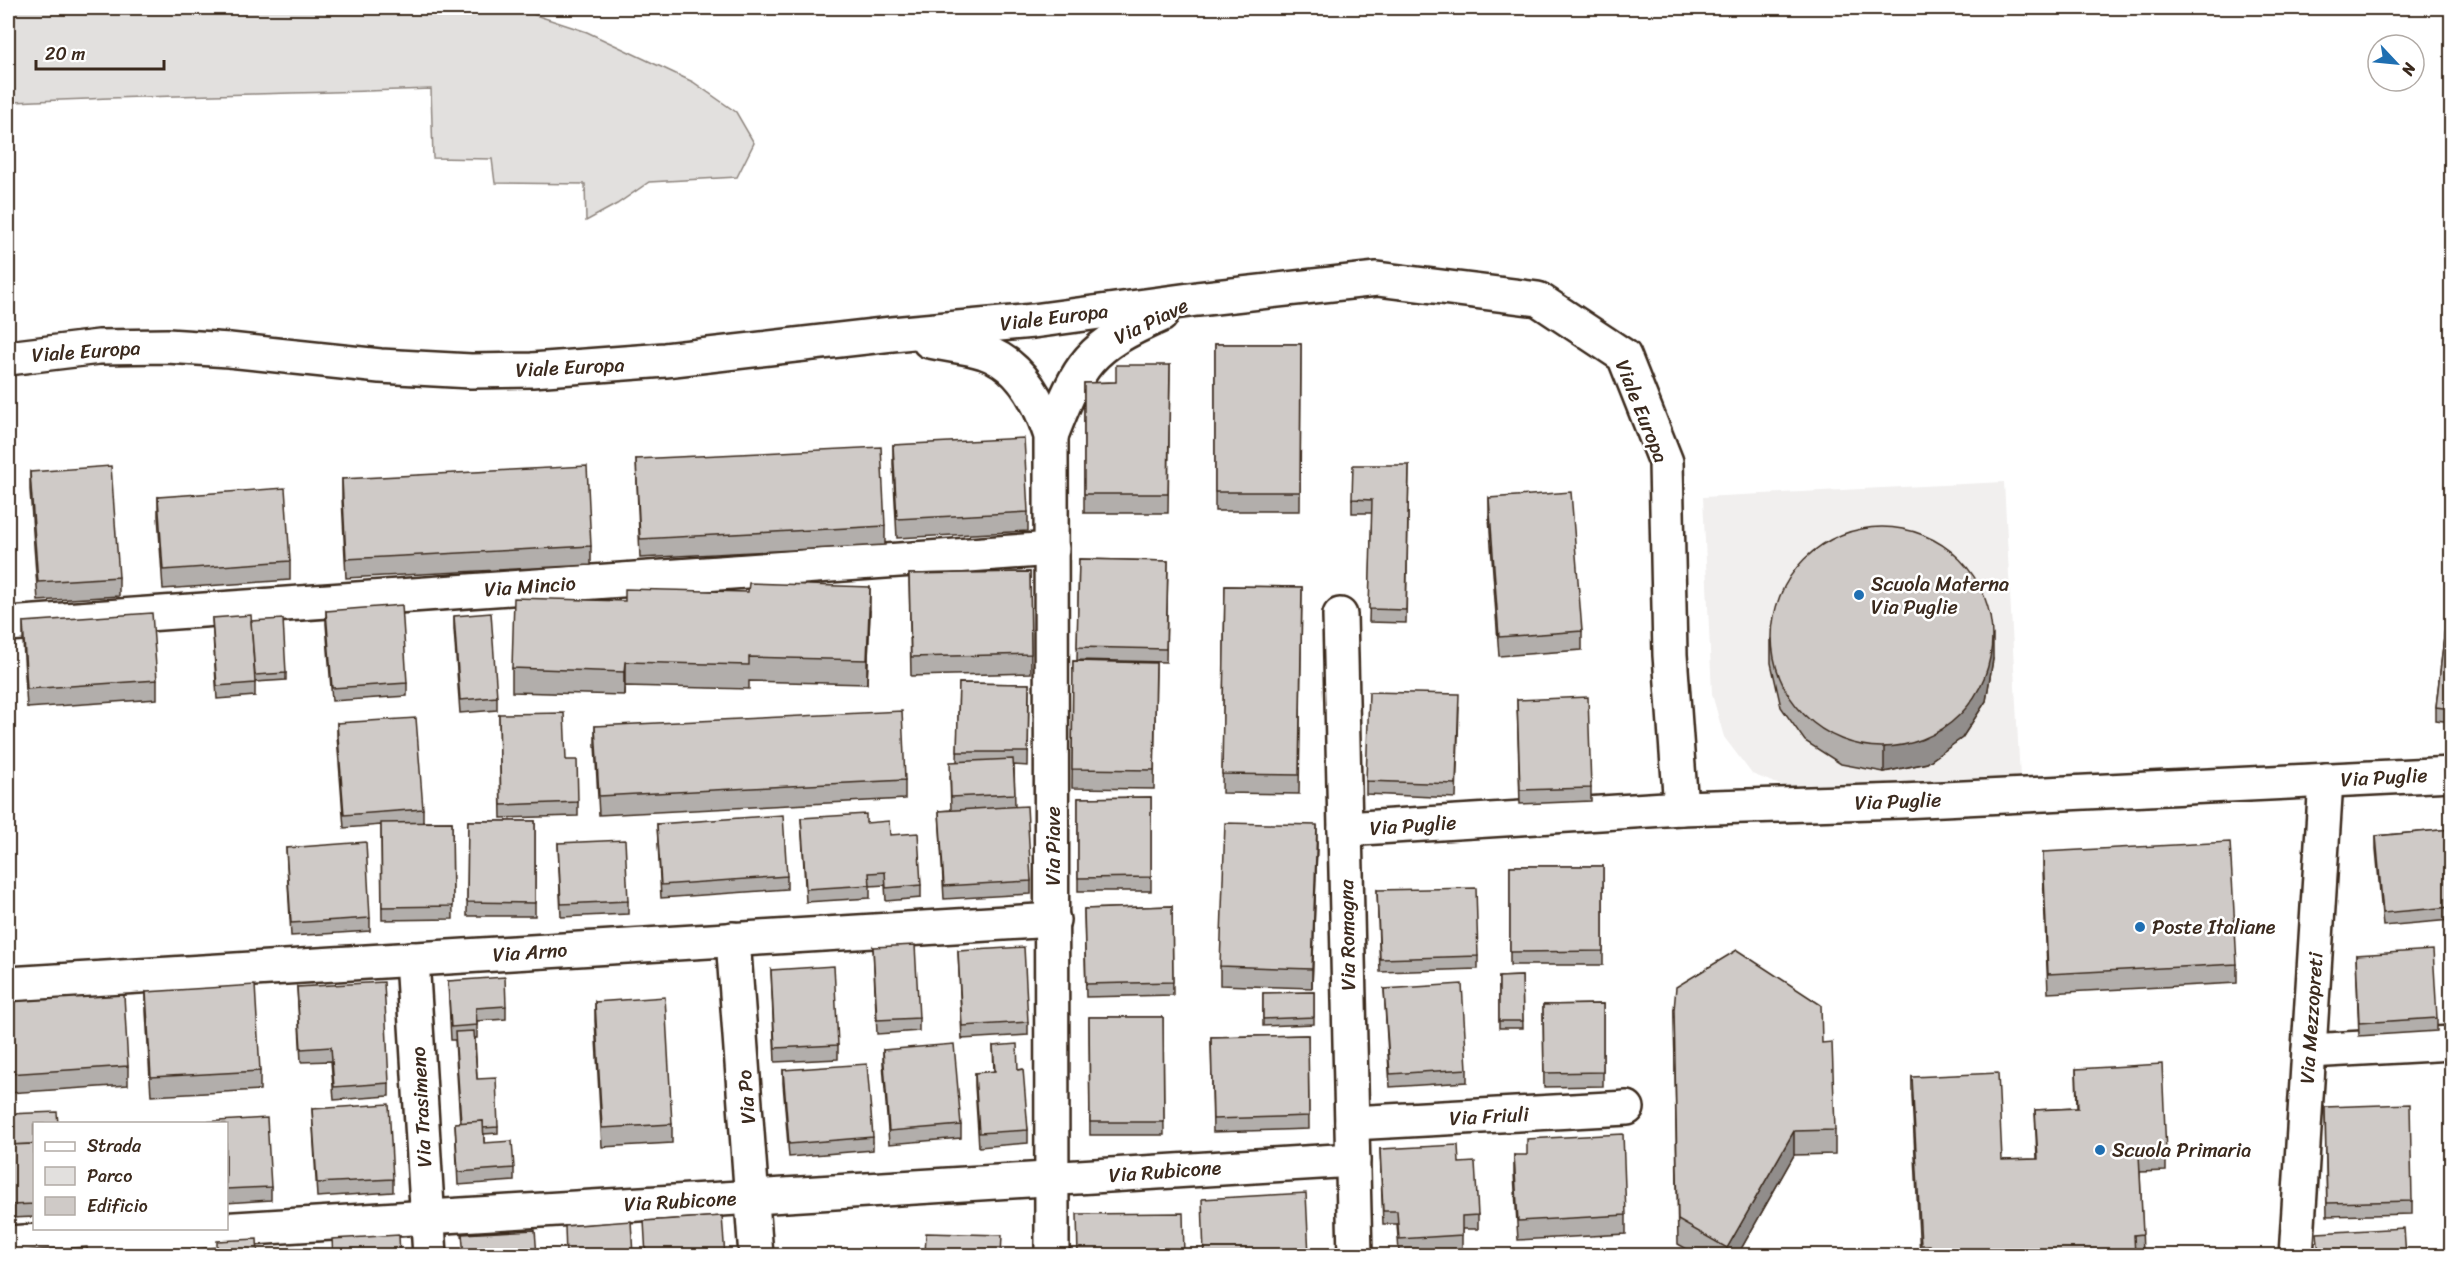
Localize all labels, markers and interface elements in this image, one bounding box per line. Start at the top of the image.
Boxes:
scale bar [36,33,164,71]
north arrow [2366,33,2426,93]
text: 20 m [45,38,85,70]
text: N [2393,57,2425,82]
street label: Via Piave [1108,288,1195,355]
street label: Viale Europa [998,293,1110,341]
street label: Viale Europa [31,330,142,373]
street label: Viale Europa [515,347,625,388]
street label: Viale Europa [1605,354,1678,468]
street label: Via Mincio [483,566,577,607]
place label: Scuola Materna Via Puglie [1871,567,2009,625]
marker: Scuola Materna Via Puglie [1852,588,1866,602]
street label: Via Puglie [2340,758,2428,797]
street label: Via Puglie [1854,782,1942,821]
street label: Via Puglie [1369,805,1458,846]
street label: Via Piave [1036,806,1071,886]
street label: Via Romagna [1329,878,1366,991]
place label: Poste Italiane [2152,910,2276,945]
marker: Poste Italiane [2133,920,2147,934]
street label: Via Arno [492,932,569,973]
street label: Via Mezzopreti [2289,951,2334,1085]
street label: Via Trasimeno [401,1046,442,1168]
street label: Via Po [727,1069,766,1125]
street label: Via Friuli [1449,1097,1531,1136]
legend [33,1122,228,1230]
text: Strada [87,1130,142,1162]
place label: Scuola Primaria [2112,1133,2251,1168]
marker: Scuola Primaria [2093,1143,2107,1157]
street label: Via Rubicone [1108,1150,1223,1193]
text: Parco [87,1160,132,1192]
street label: Via Rubicone [623,1181,738,1222]
text: Edificio [87,1190,148,1222]

